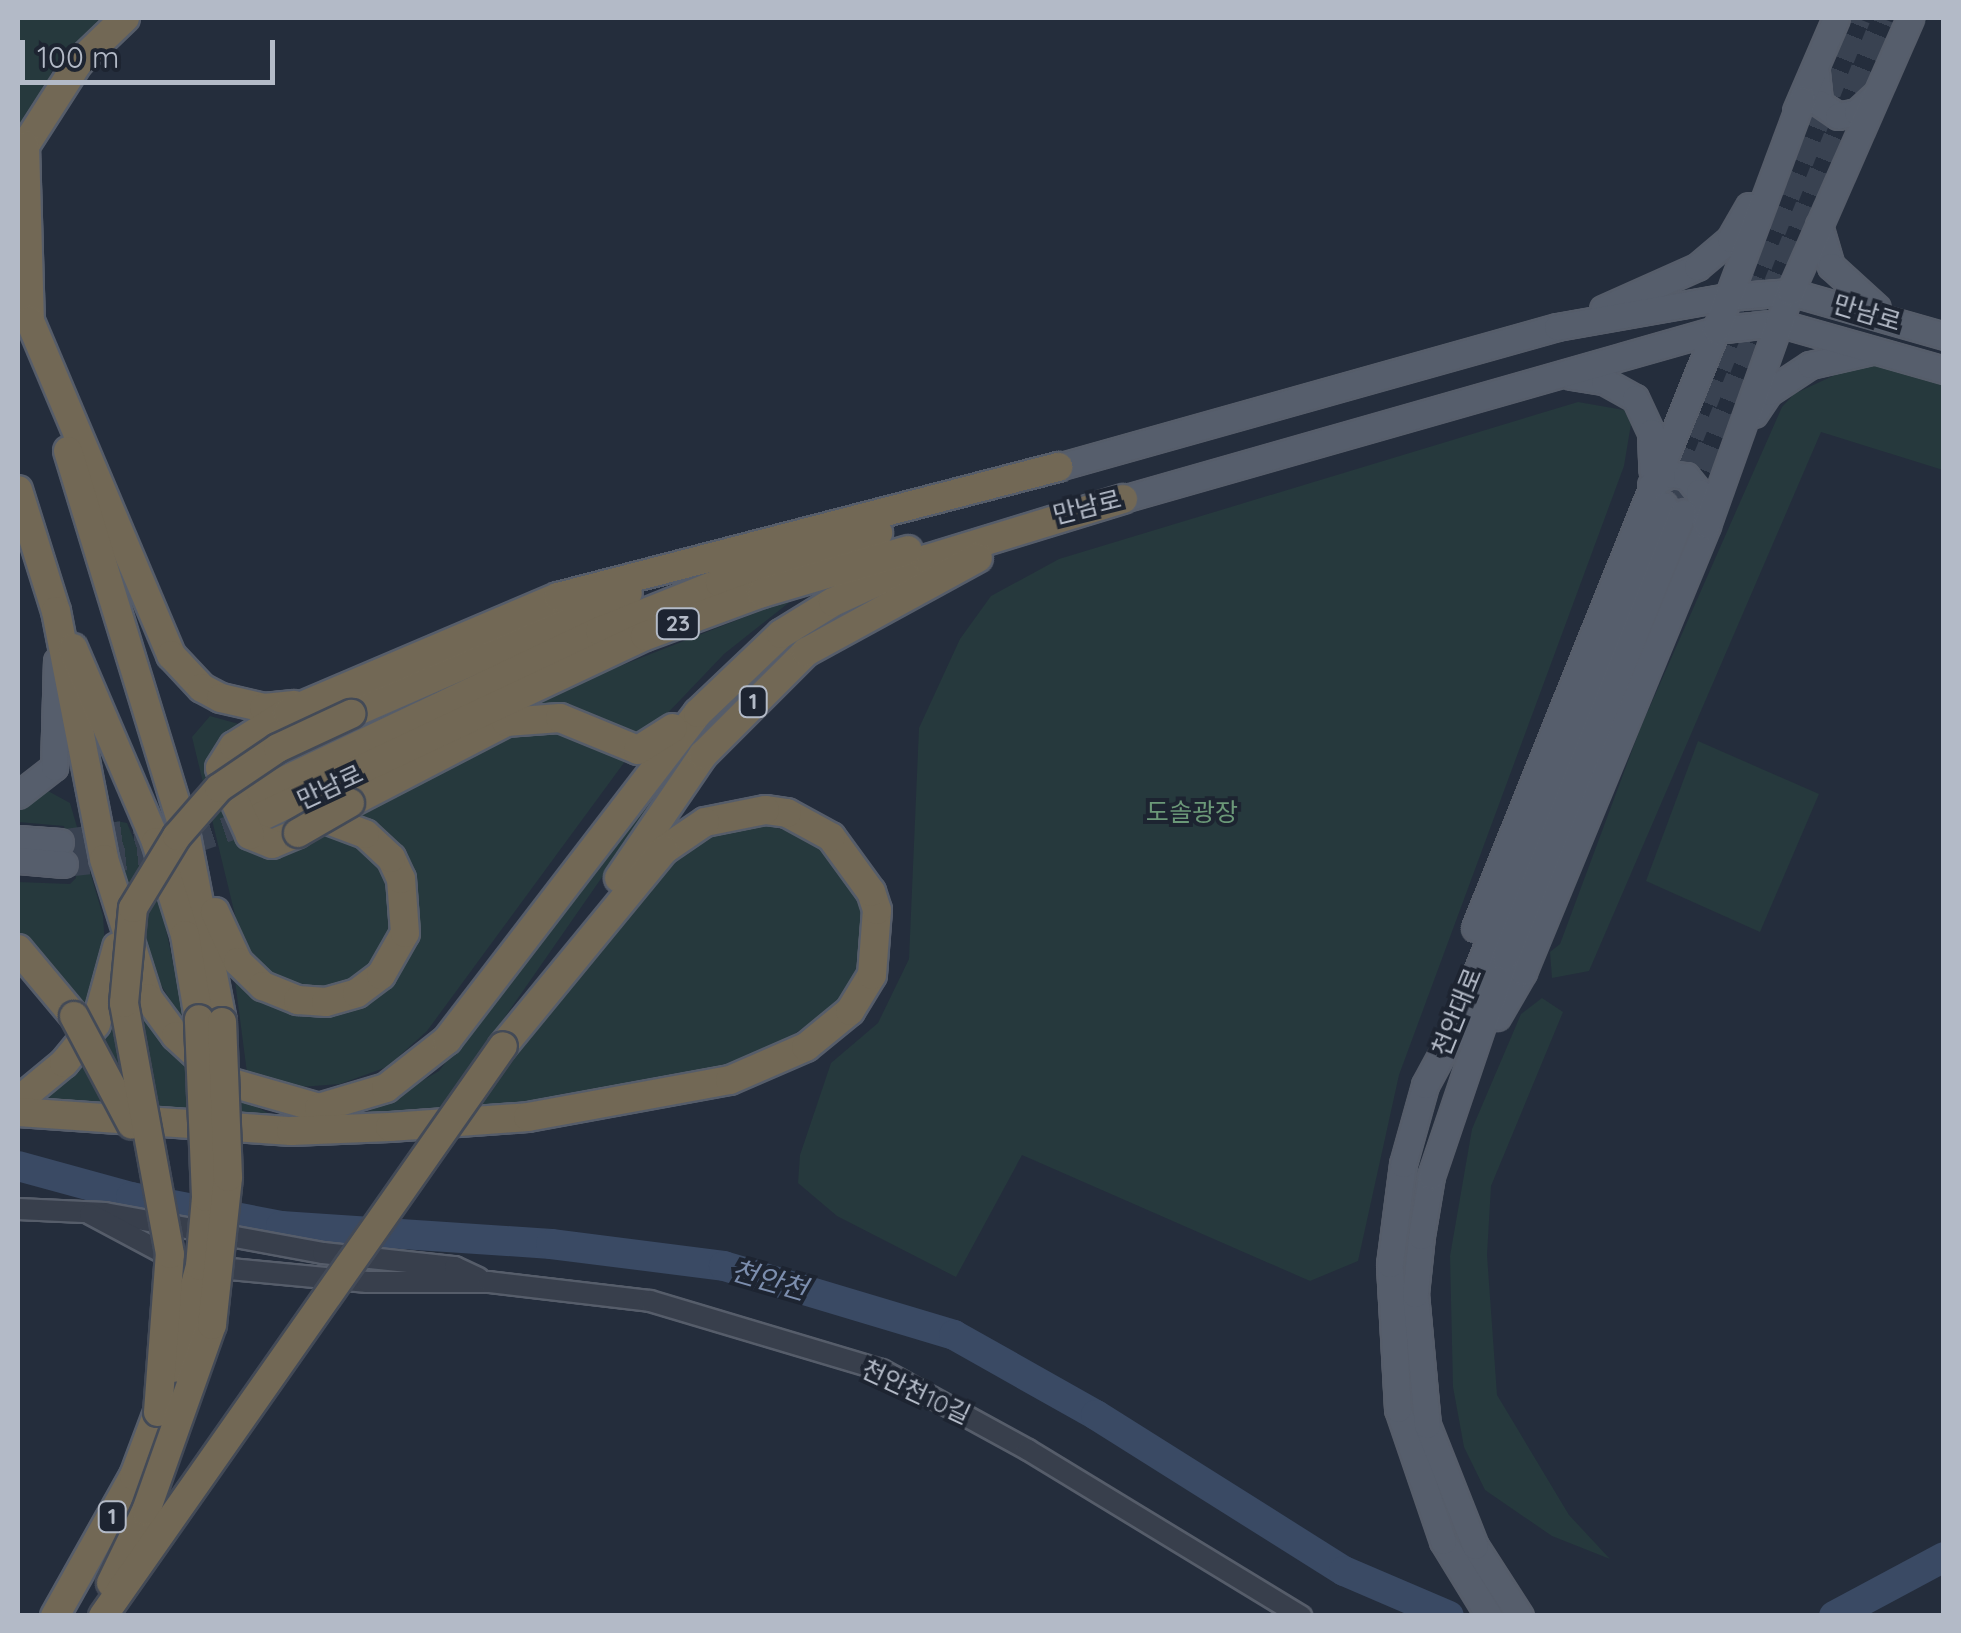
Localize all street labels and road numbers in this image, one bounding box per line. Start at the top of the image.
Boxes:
street label: 만남로 [1830,289,1904,337]
street label: 만남로 [1050,484,1124,530]
road number: 23 [656,607,700,641]
road number: 1 [738,685,768,719]
street label: 만남로 [292,759,368,815]
street label: 천안대로 [1426,964,1488,1060]
street label: 천안천10길 [857,1354,975,1430]
road number: 1 [97,1500,127,1534]

